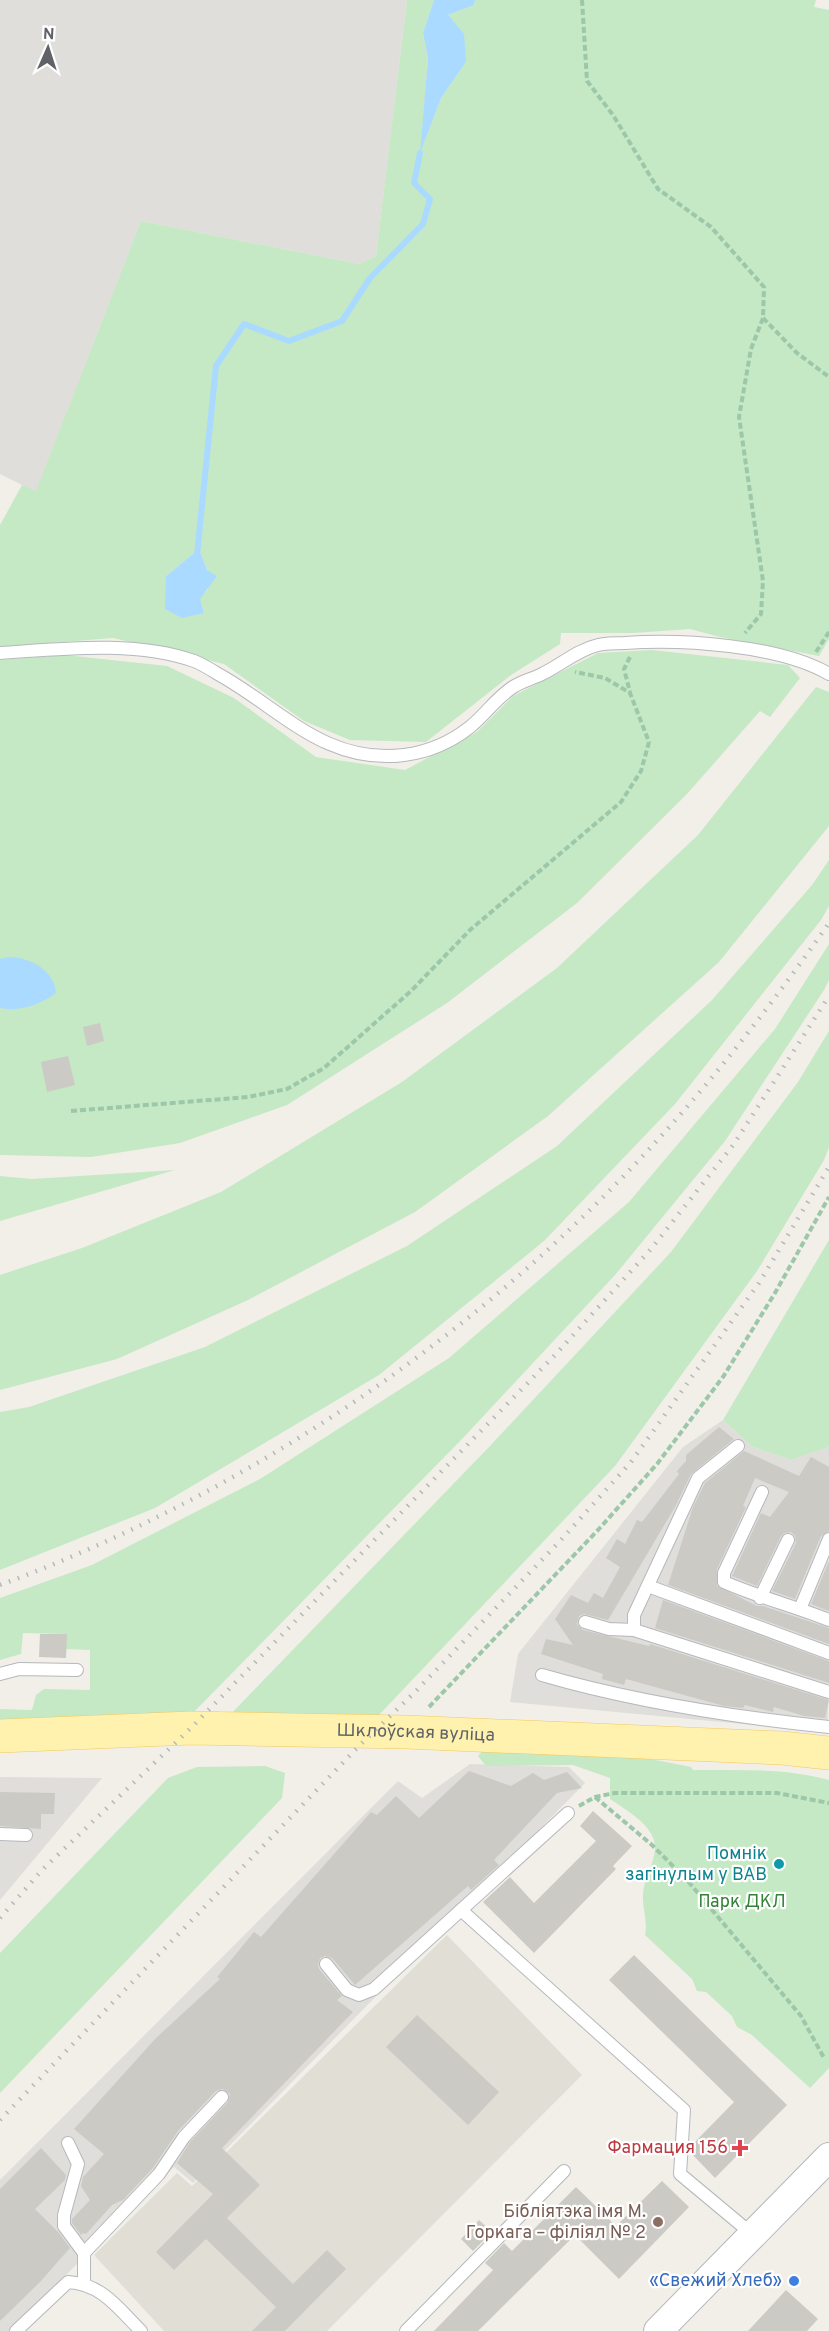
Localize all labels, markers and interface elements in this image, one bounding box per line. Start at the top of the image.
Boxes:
north arrow [18,18,78,78]
text: N [42,25,55,45]
street label: Шклоўская вуліца [336,1719,495,1747]
place label: Помнік загінулым у ВАВ [625,1843,767,1887]
marker: Помнік загінулым у ВАВ [772,1857,786,1871]
park label: Парк ДКЛ [698,1891,786,1914]
place label: Фармация 156 [608,2137,728,2160]
marker: Фармация 156 [733,2141,747,2155]
place label: Бібліятэка імя М. Горкага – філіял № 2 [466,2201,646,2245]
marker: Бібліятэка імя М. Горкага – філіял № 2 [651,2215,665,2229]
place label: «Свежий Хлеб» [649,2270,782,2293]
marker: «Свежий Хлеб» [787,2274,801,2288]

